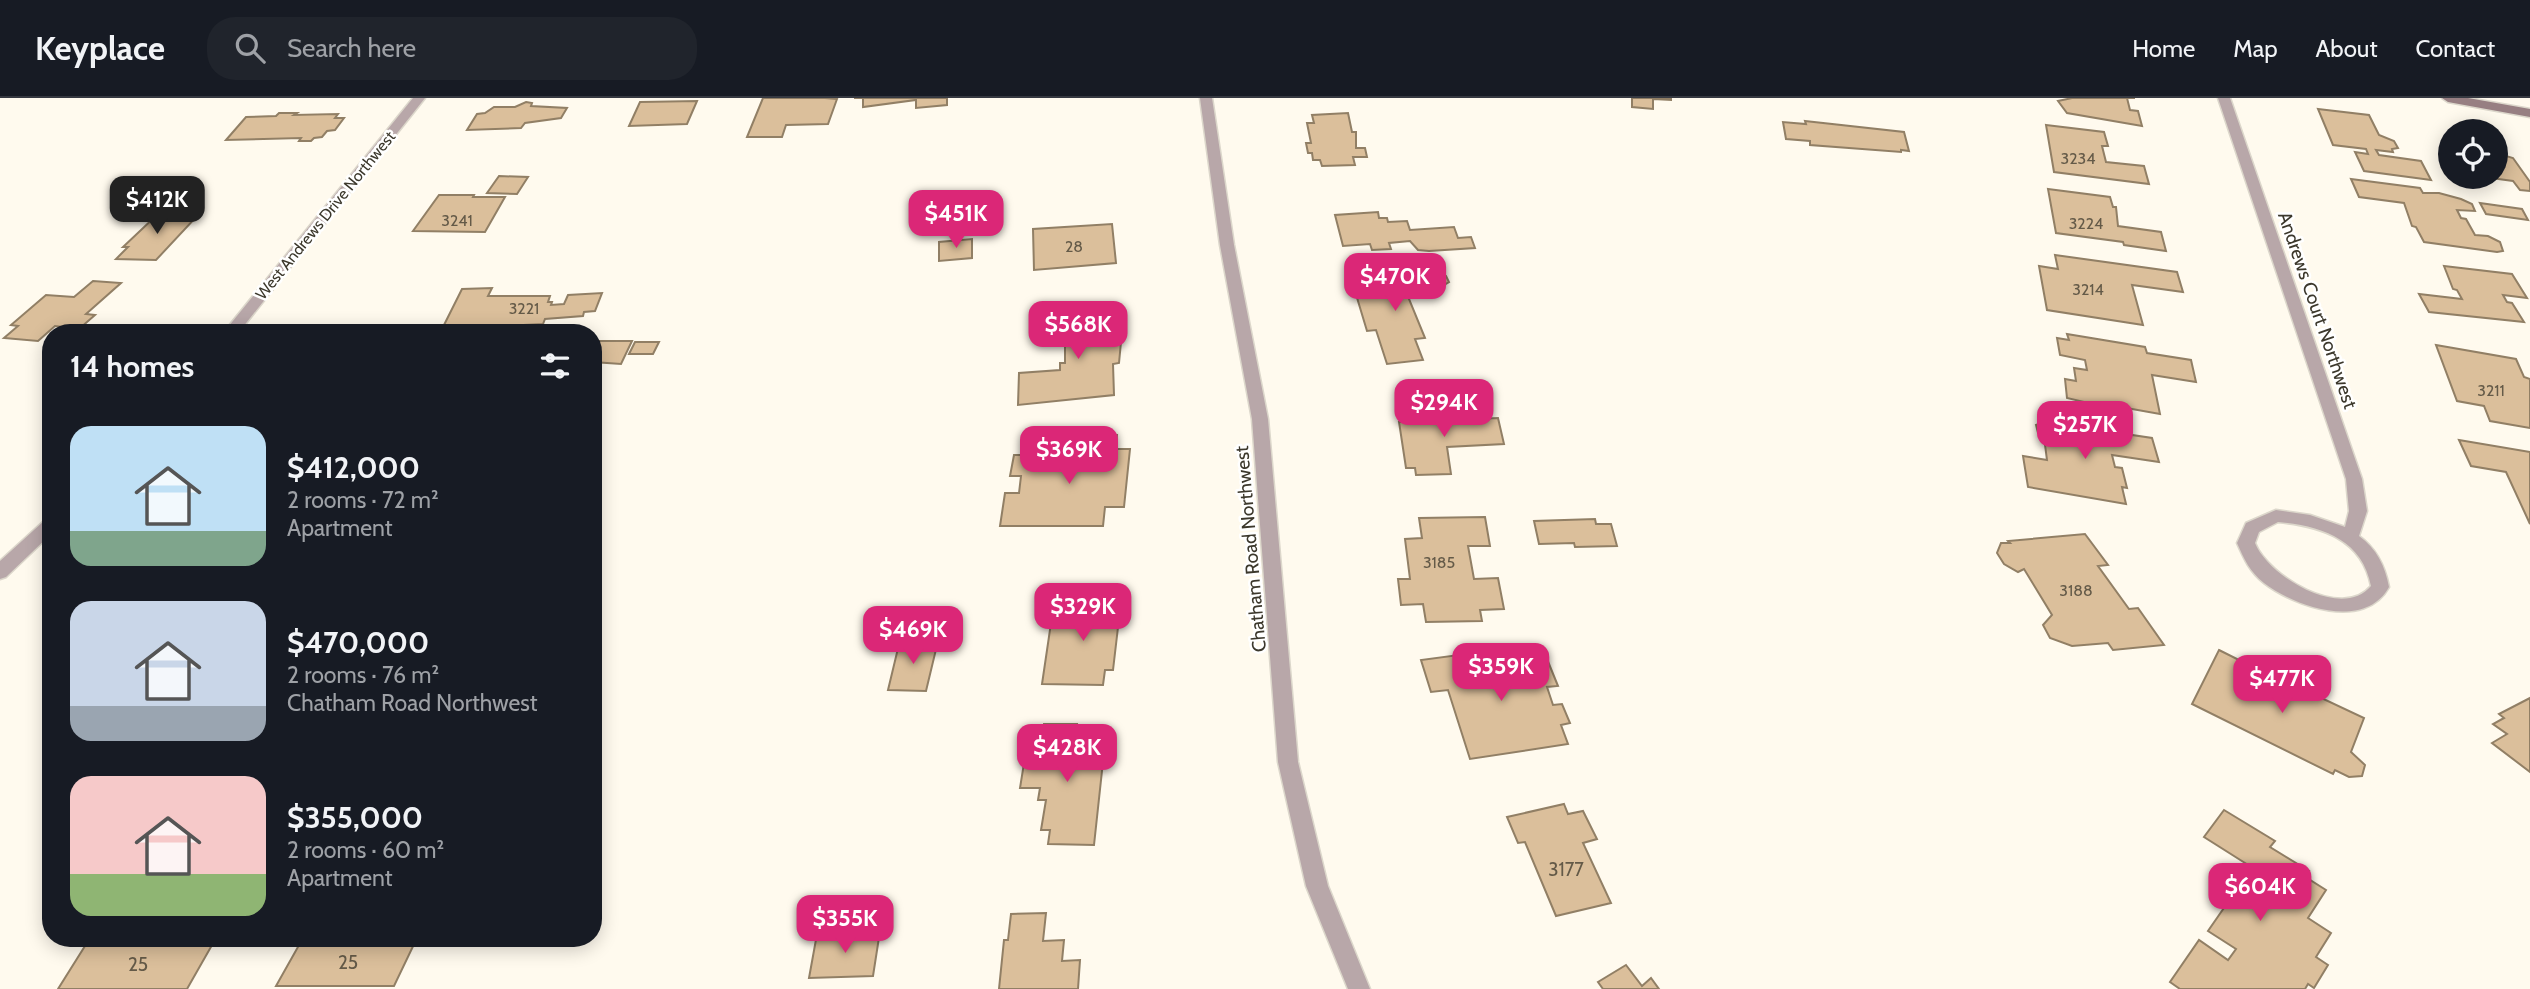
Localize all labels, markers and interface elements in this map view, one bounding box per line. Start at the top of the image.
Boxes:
search box [207,17,697,80]
text: Keyplace [35,28,165,68]
icon: search [231,29,269,67]
text: Search here [287,32,416,64]
text: Home [2132,34,2195,63]
text: Map [2233,34,2278,63]
text: About [2316,34,2378,63]
text: Contact [2416,34,2495,63]
map controls [2438,119,2508,189]
button: locate [2438,119,2508,189]
street label: West Andrews Drive Northwest [252,127,400,303]
house number: 3234 [2061,149,2095,168]
pin: $412K [108,176,206,236]
text: $412K [126,185,188,213]
pin: $451K [907,190,1005,250]
text: $451K [925,199,987,227]
street label: Andrews Court Northwest [2273,209,2362,412]
house number: 3241 [441,211,473,230]
house number: 3224 [2069,214,2103,233]
house number: 28 [1065,237,1083,256]
pin: $470K [1346,254,1444,313]
text: $470K [1360,262,1430,290]
house number: 3214 [2072,280,2104,299]
house number: 3221 [509,299,539,318]
pin: $568K [1029,302,1127,361]
text: $568K [1045,310,1111,338]
icon: filters [536,347,574,385]
text: 14 homes [70,348,194,385]
pin: $294K [1395,380,1493,439]
house number: 3211 [2477,381,2505,400]
text: $294K [1410,388,1478,416]
pin: $257K [2036,402,2134,461]
text: $257K [2053,410,2117,438]
pin: $369K [1020,426,1118,486]
text: $369K [1036,435,1102,463]
street label: Chatham Road Northwest [1230,444,1271,653]
text: $412,000 [287,449,420,486]
icon: home [126,454,210,538]
text: 2 rooms · 72 m² [287,486,439,514]
text: Apartment [287,514,392,542]
house number: 3185 [1423,553,1455,572]
house number: 3188 [2059,581,2093,600]
pin: $329K [1034,584,1132,643]
text: $329K [1050,592,1116,620]
pin: $469K [864,606,962,666]
text: $469K [879,615,947,643]
text: $470,000 [287,624,429,661]
icon: home [126,629,210,713]
pin: $359K [1452,644,1550,703]
text: $359K [1468,652,1534,680]
pin: $477K [2233,656,2331,715]
text: 2 rooms · 76 m² [287,661,439,689]
text: $477K [2249,664,2315,692]
text: Chatham Road Northwest [287,689,538,717]
pin: $428K [1018,724,1116,784]
text: $428K [1033,733,1101,761]
text: $355,000 [287,799,423,836]
icon: home [126,804,210,888]
text: 2 rooms · 60 m² [287,836,444,864]
house number: 3177 [1548,858,1584,881]
text: Apartment [287,864,392,892]
pin: $604K [2211,864,2309,923]
text: $604K [2224,872,2296,900]
pin: $355K [796,896,894,955]
text: $355K [813,904,877,932]
house number: 25 [338,951,358,974]
house number: 25 [128,953,148,976]

